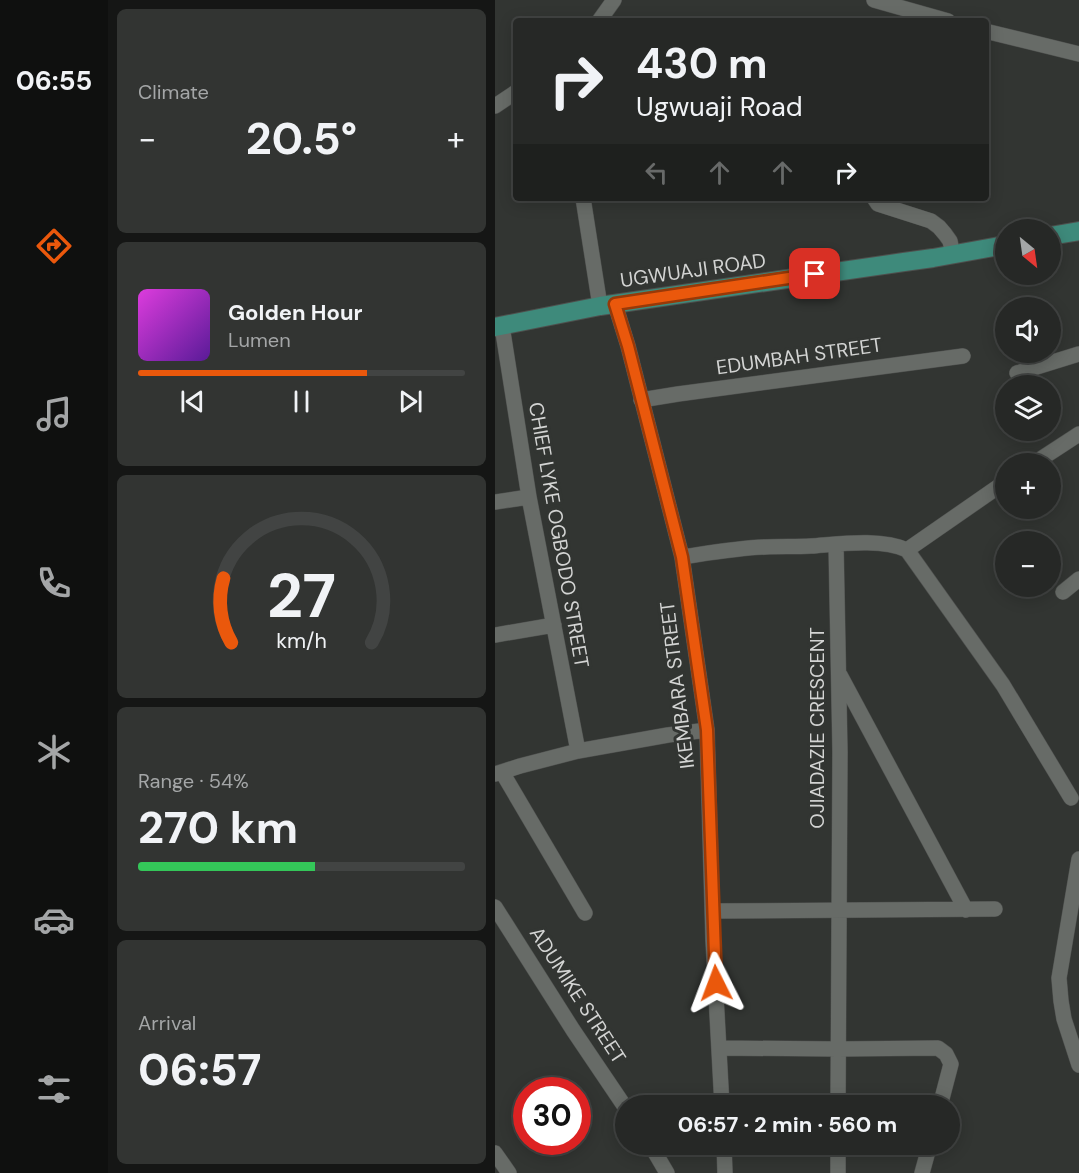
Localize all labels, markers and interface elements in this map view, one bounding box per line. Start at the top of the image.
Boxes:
text: 430 m [636,36,768,91]
icon: right [537,42,615,120]
text: 06:55 [16,63,92,98]
text: Climate [138,79,209,105]
text: Ugwuaji Road [636,89,803,124]
text: 20.5° [246,109,357,168]
text: − [138,117,156,160]
text: + [447,117,465,160]
icon: left [640,156,673,189]
icon: ahead [703,156,736,189]
icon: ahead [766,156,799,189]
icon: right [829,156,862,189]
north arrow [995,219,1061,285]
map controls [995,219,1061,597]
icon: directions [33,225,75,267]
street label: UGWUAJI ROAD [618,247,768,293]
pin [789,248,840,299]
icon: arrive [798,257,831,290]
button: sound [995,297,1061,363]
text: Golden Hour [228,298,363,327]
text: Lumen [228,327,291,353]
street label: EDUMBAH STREET [714,331,884,381]
button: layers [995,375,1061,441]
icon: previous [176,385,209,418]
icon: pause [285,385,318,418]
icon: next [394,385,427,418]
icon: music [33,393,75,435]
street label: CHIEF LYKE OGBODO STREET [523,400,595,670]
button: + [995,453,1061,519]
button: − [995,531,1061,597]
text: 27 [267,556,336,637]
icon: phone [33,562,75,604]
street label: IKEMBARA STREET [654,600,700,770]
street label: OJIADAZIE CRESCENT [804,627,830,829]
text: km/h [276,628,327,656]
icon: climate [33,731,75,773]
text: Range · 54% [138,768,249,794]
text: 270 km [138,798,298,857]
icon: car [33,899,75,941]
street label: ADUMIKE STREET [524,922,632,1068]
position arrow [684,951,748,1015]
text: Arrival [138,1010,196,1036]
text: 06:57 [138,1040,261,1099]
icon: filters [33,1068,75,1110]
speed limit sign: 30 [513,1077,591,1155]
text: 06:57 · 2 min · 560 m [678,1110,897,1139]

